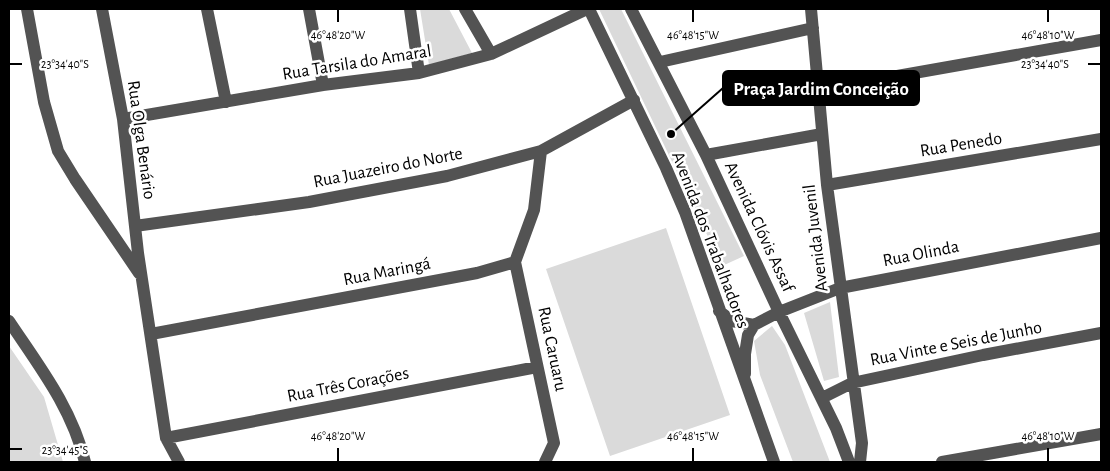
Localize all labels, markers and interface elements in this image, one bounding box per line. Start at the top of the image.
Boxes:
text: 46°48'20"W [311,29,365,41]
text: 46°48'15"W [667,29,719,41]
text: 46°48'10"W [1021,29,1075,41]
street label: Rua Tarsila do Amaral [281,42,433,84]
text: 23°34'40"S [41,58,89,70]
text: 23°34'40"S [1021,58,1069,70]
callout: Praça Jardim Conceição [723,71,919,105]
street label: Rua Olga Benário [124,79,158,201]
text: Praça Jardim Conceição [733,80,909,99]
street label: Rua Penedo [919,130,1003,160]
street label: Rua Juazeiro do Norte [312,145,464,191]
street label: Avenida dos Trabalhadores [668,149,752,331]
street label: Avenida Clóvis Assaf [721,159,798,296]
street label: Avenida Juvenil [800,183,832,293]
street label: Rua Olinda [881,238,961,270]
street label: Rua Maringá [342,255,432,289]
street label: Rua Caruaru [534,305,570,393]
street label: Rua Vinte e Seis de Junho [868,318,1044,370]
street label: Rua Três Corações [286,364,410,406]
text: 46°48'20"W [311,430,365,442]
text: 46°48'15"W [667,430,719,442]
text: 46°48'10"W [1021,430,1075,442]
text: 23°34'45"S [42,444,89,456]

